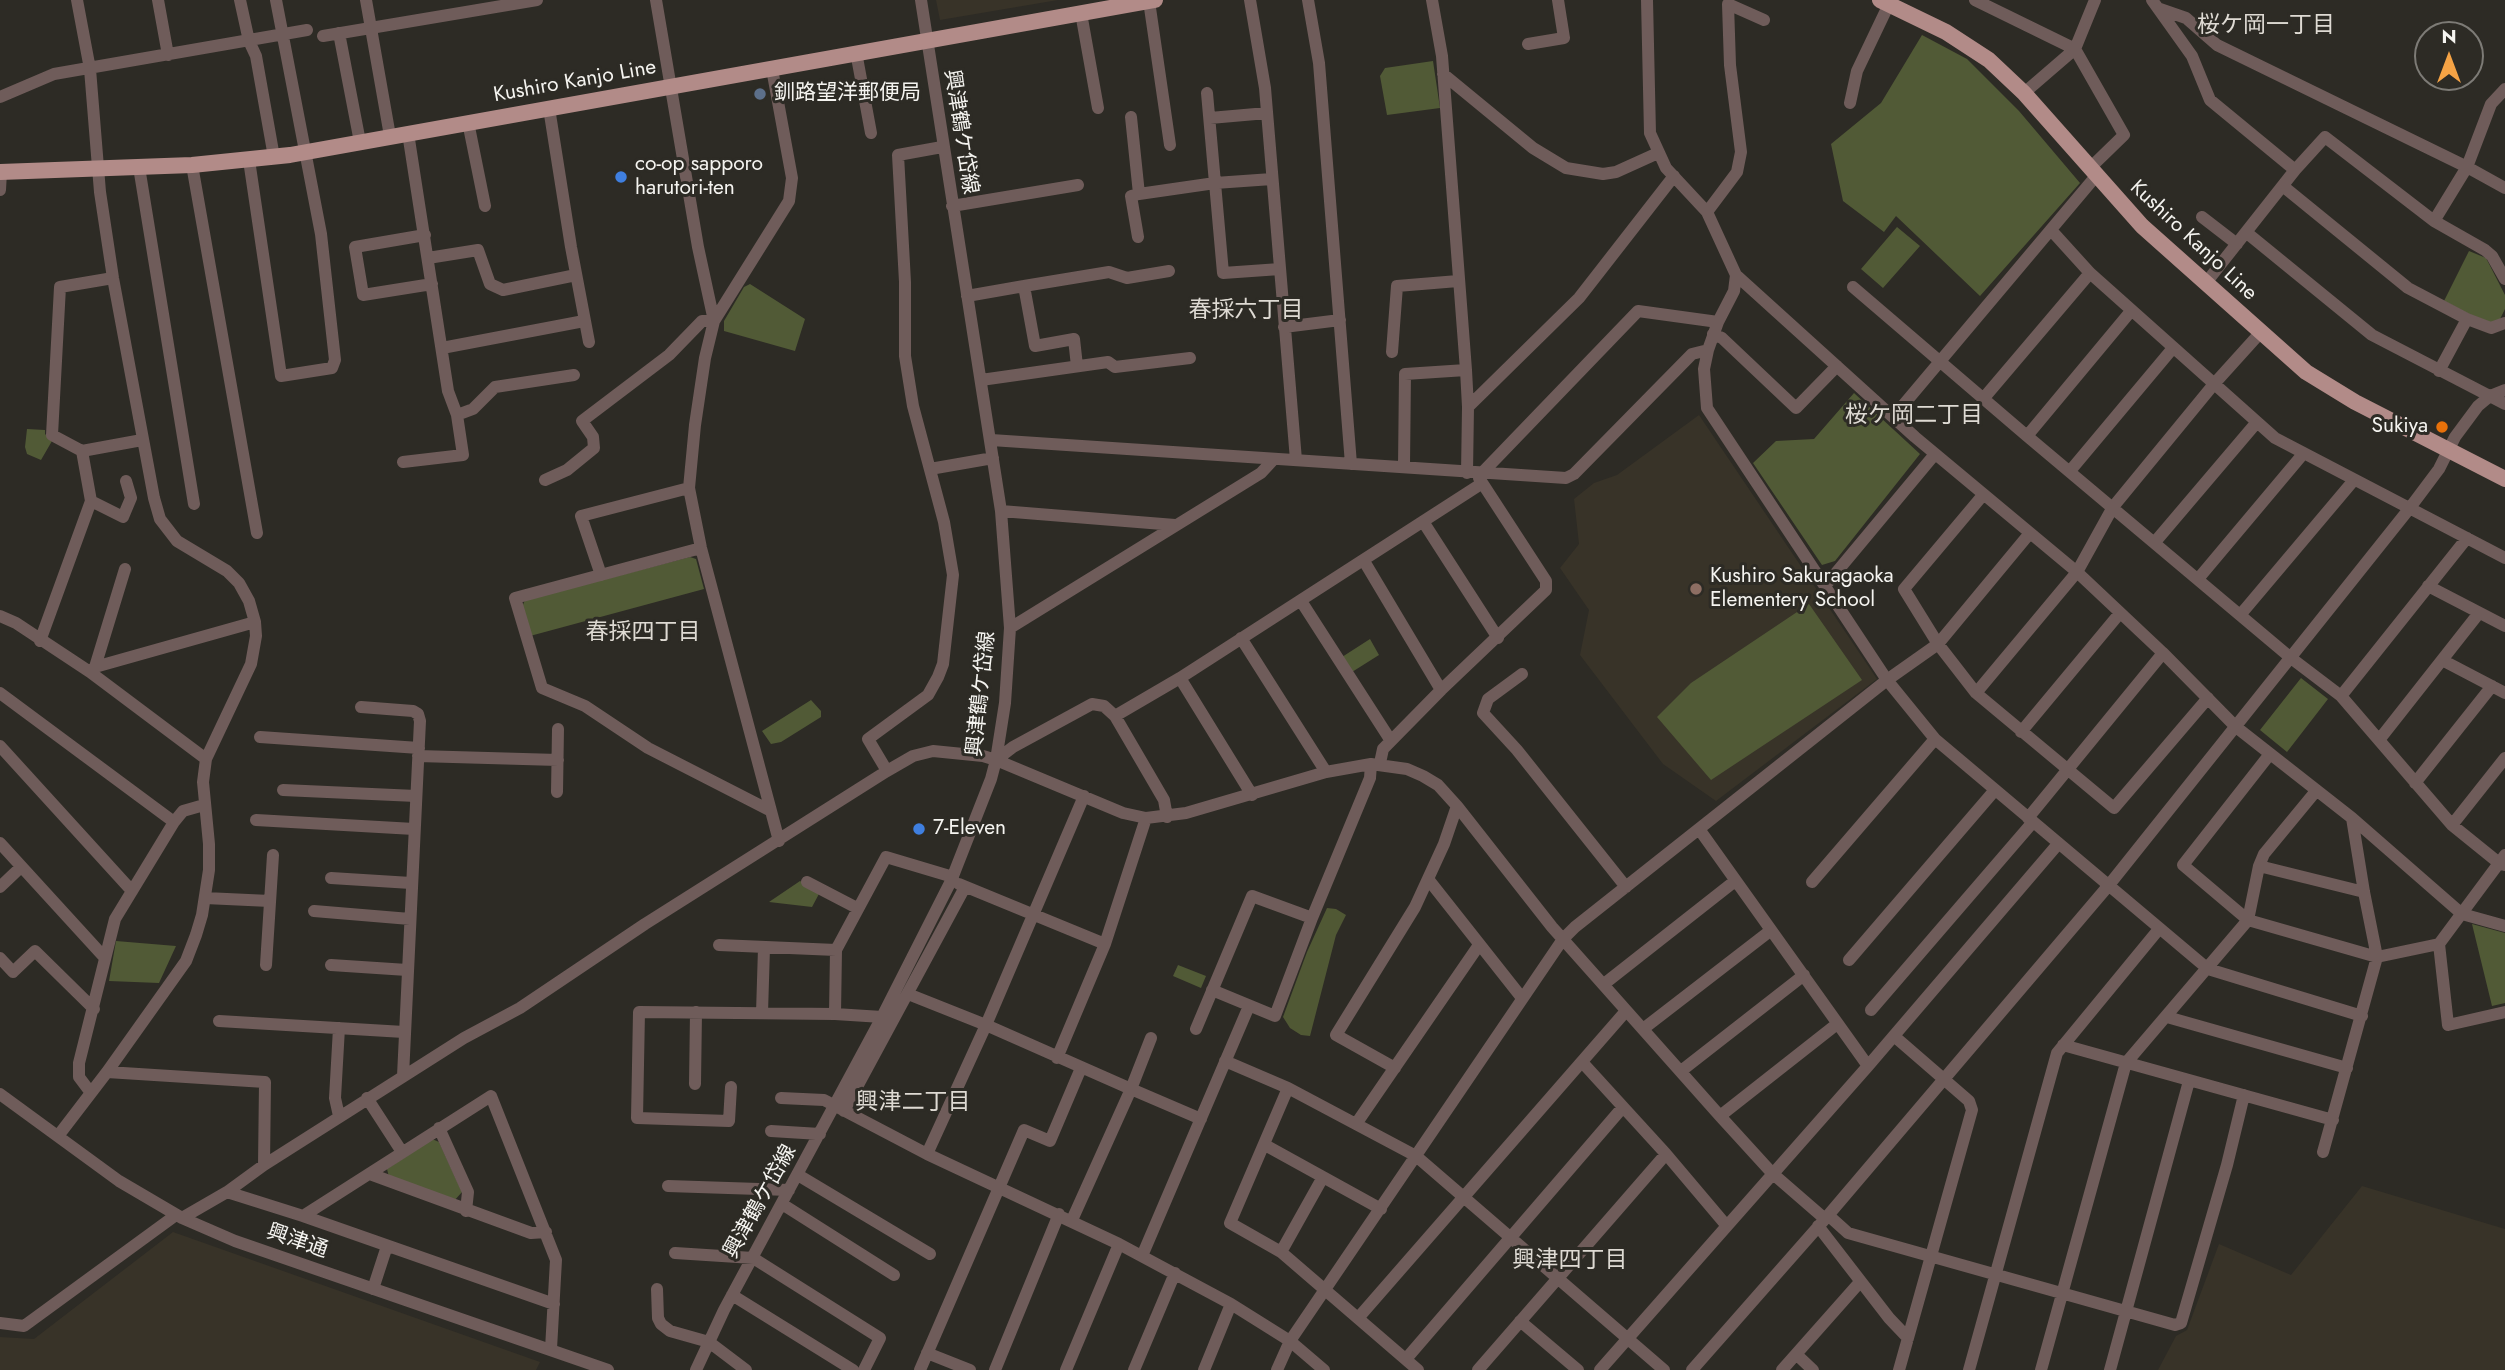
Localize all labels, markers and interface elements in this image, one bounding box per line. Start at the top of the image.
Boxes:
district label: 桜ケ岡一丁目 [2197,12,2335,40]
north arrow [2414,21,2484,91]
text: N [2441,23,2457,50]
street label: Kushiro Kanjo Line [492,55,658,109]
street label: 興津鶴ケ岱線 [938,68,982,196]
place label: 釧路望洋郵便局 [774,81,921,107]
marker: 釧路望洋郵便局 [752,86,768,102]
place label: co-op sapporo harutori-ten [635,152,763,202]
marker: co-op sapporo harutori-ten [613,169,629,185]
street label: Kushiro Kanjo Line [2124,176,2262,306]
district label: 春採六丁目 [1189,297,1303,325]
district label: 桜ケ岡二丁目 [1845,402,1983,430]
place label: Sukiya [2371,414,2428,440]
marker: Sukiya [2434,419,2450,435]
place label: Kushiro Sakuragaoka Elementery School [1710,564,1894,614]
marker: Kushiro Sakuragaoka Elementery School [1688,581,1704,597]
district label: 春採四丁目 [586,619,700,647]
street label: 興津鶴ケ岱線 [963,630,1001,758]
place label: 7-Eleven [933,816,1006,842]
marker: 7-Eleven [911,821,927,837]
district label: 興津二丁目 [856,1089,970,1117]
street label: 興津鶴ケ岱線 [719,1141,803,1263]
street label: 興津通 [263,1220,331,1264]
district label: 興津四丁目 [1513,1247,1627,1275]

